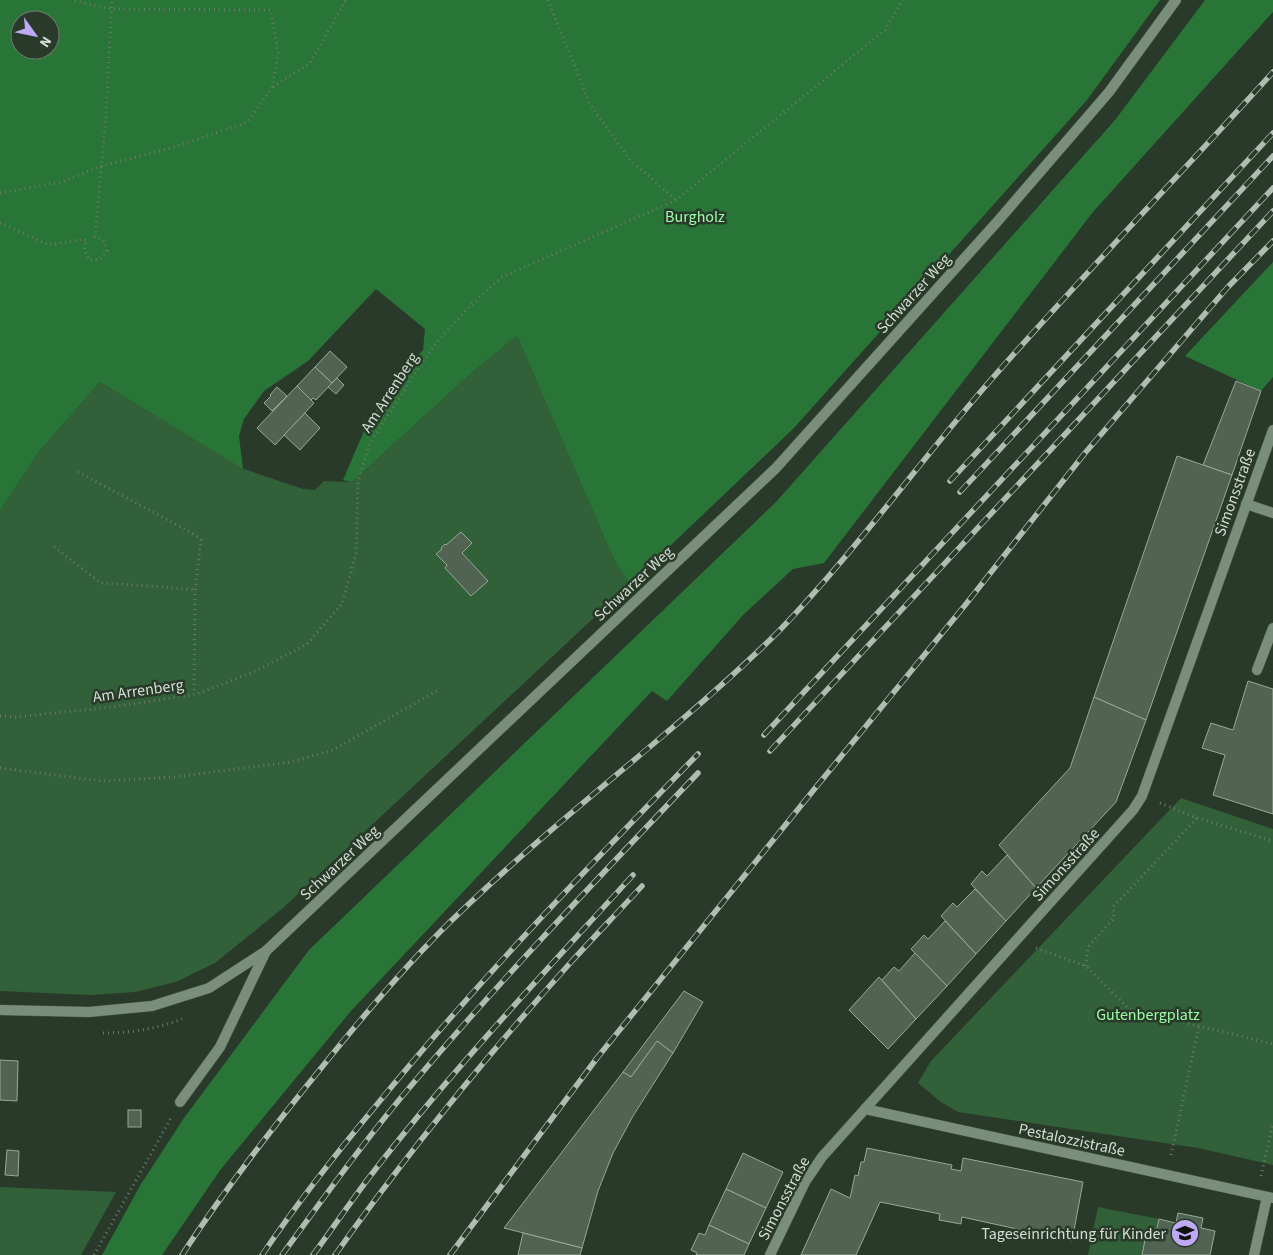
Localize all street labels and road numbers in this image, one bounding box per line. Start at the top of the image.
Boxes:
street label: Schwarzer Weg [872,249,956,339]
street label: Am Arrenberg [356,348,424,437]
street label: Simonsstraße [1209,445,1261,539]
street label: Schwarzer Weg [589,541,678,626]
street label: Am Arrenberg [91,674,185,708]
street label: Schwarzer Weg [295,820,384,905]
street label: Simonsstraße [1027,823,1105,906]
street label: Pestalozzistraße [1016,1118,1127,1162]
street label: Simonsstraße [753,1153,815,1244]

